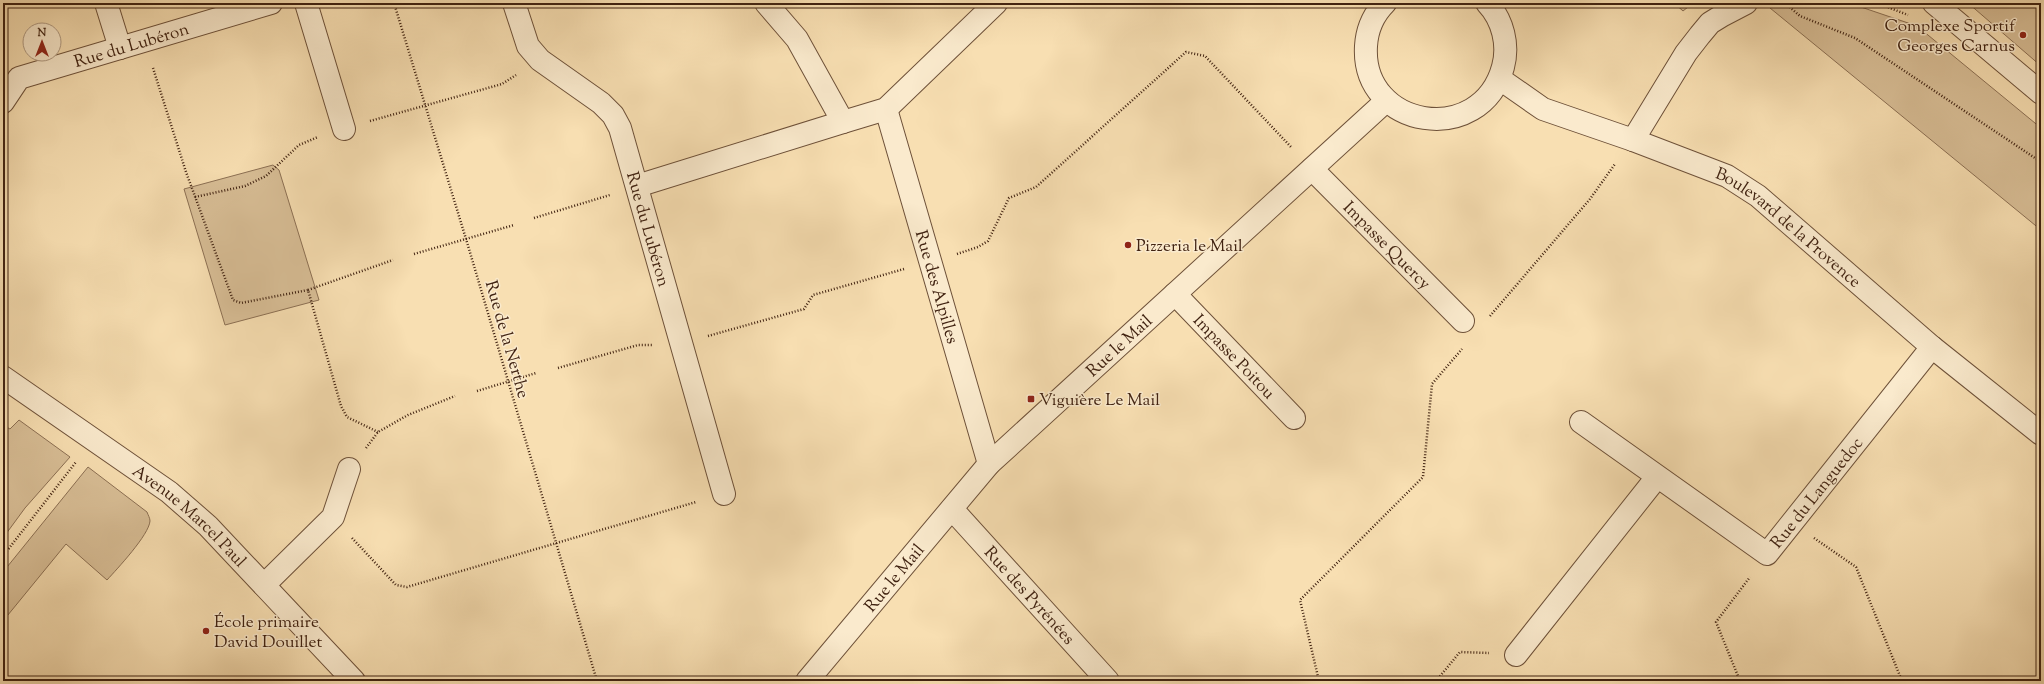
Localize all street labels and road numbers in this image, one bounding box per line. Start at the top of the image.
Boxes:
street label: Rue du Lubéron [71,18,192,75]
street label: Boulevard de la Provence [1712,163,1866,294]
street label: Rue du Lubéron [619,169,675,290]
street label: Impasse Quercy [1337,197,1436,296]
street label: Rue des Alpilles [908,228,964,347]
street label: Rue de la Nerthe [478,278,534,401]
street label: Rue le Mail [1082,310,1159,383]
street label: Impasse Poitou [1187,310,1280,405]
street label: Rue du Languedoc [1766,432,1870,554]
street label: Avenue Marcel Paul [127,460,251,574]
street label: Rue le Mail [860,539,931,618]
street label: Rue des Pyrénées [977,542,1080,651]

